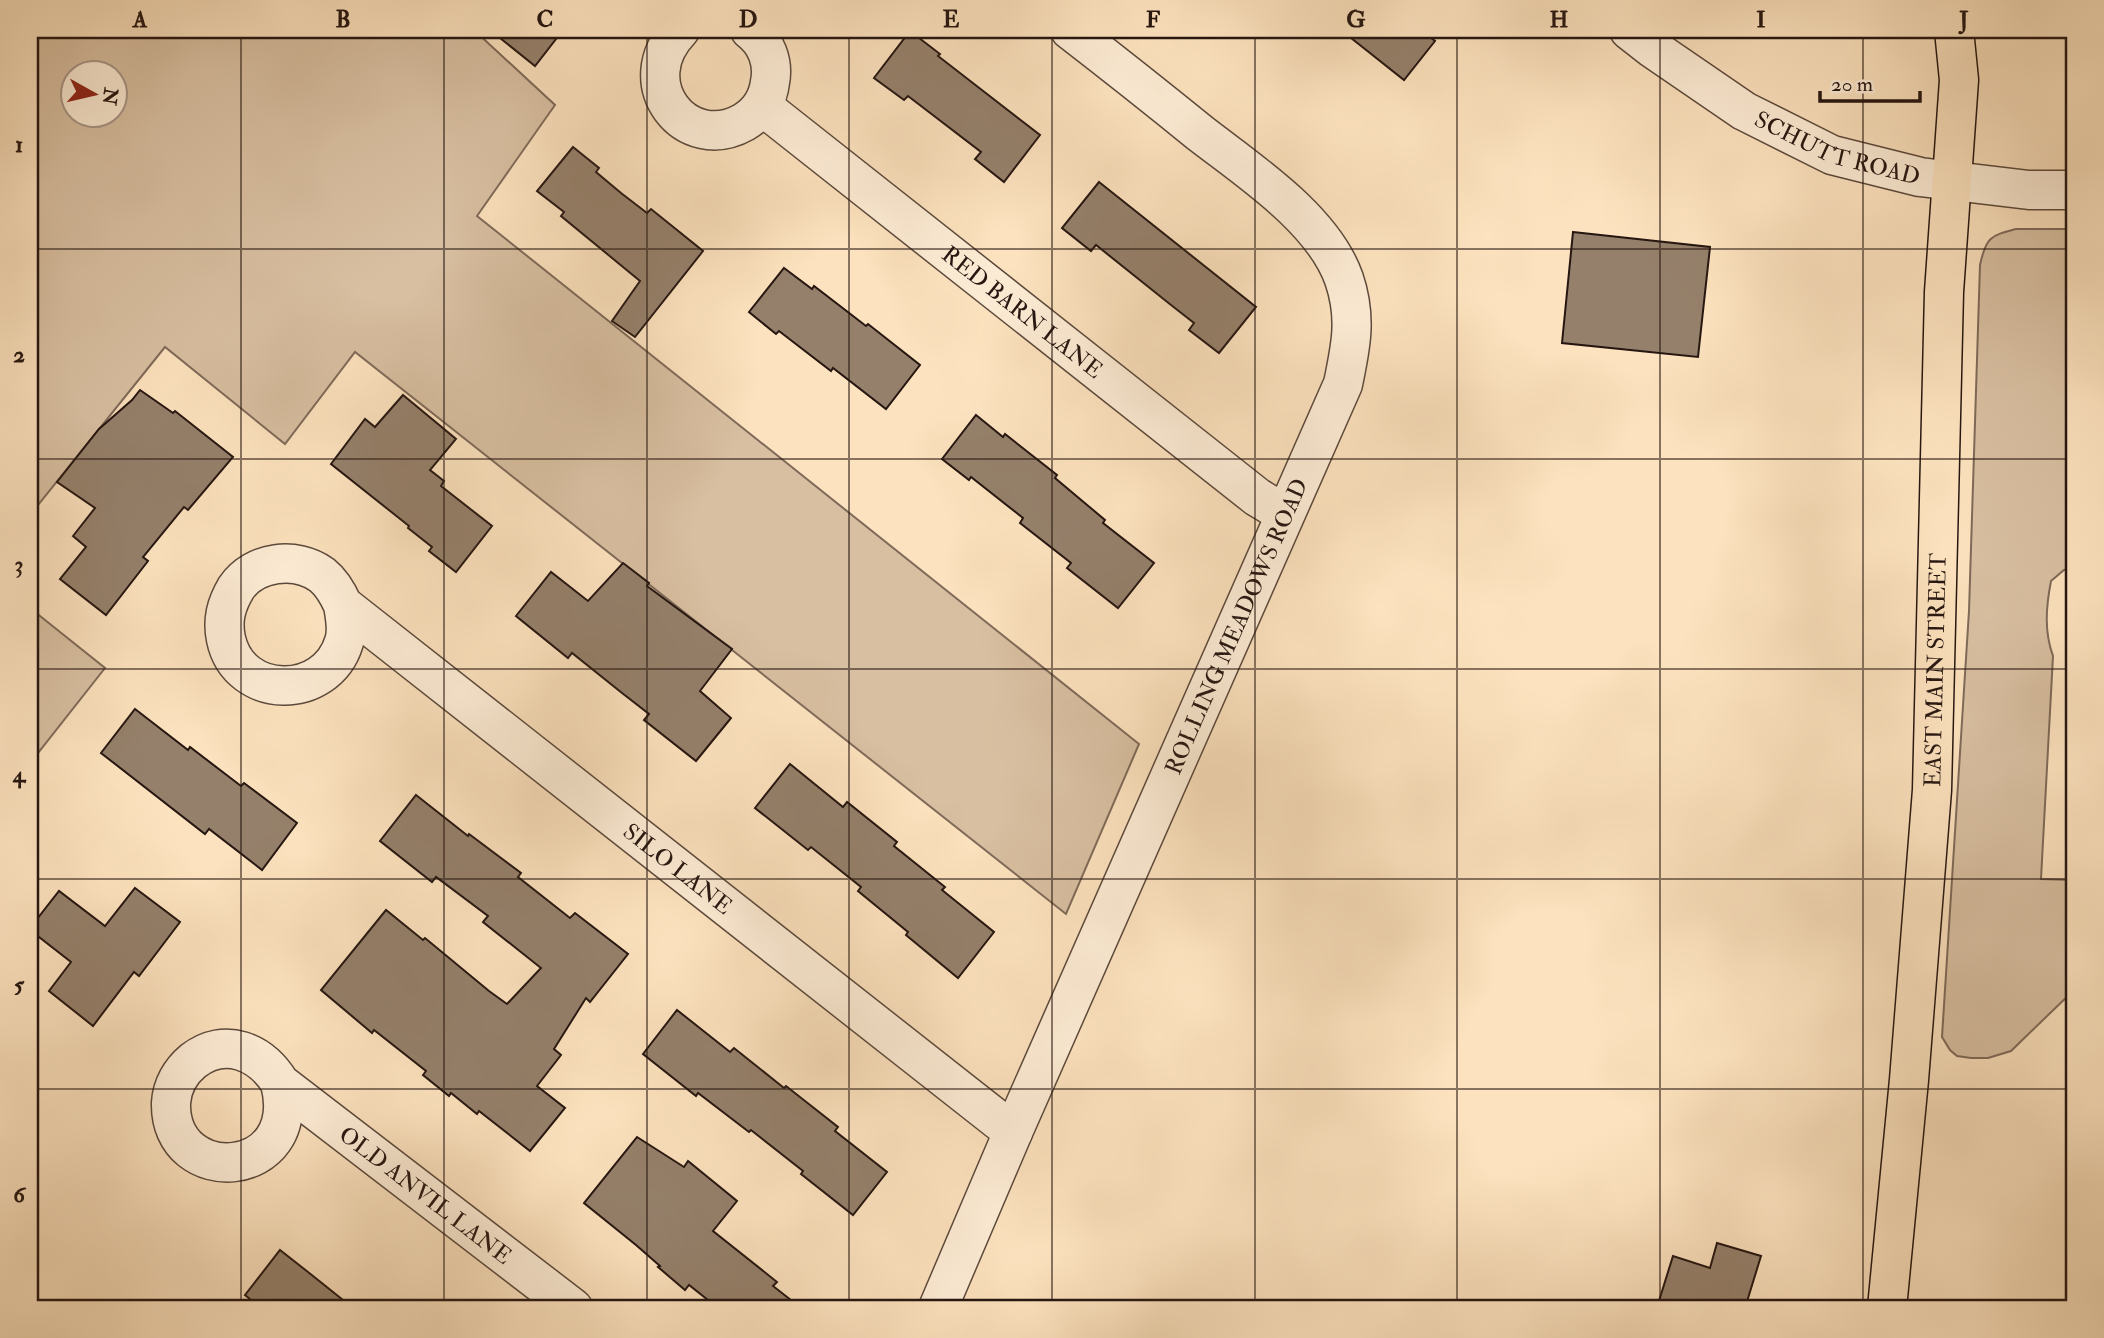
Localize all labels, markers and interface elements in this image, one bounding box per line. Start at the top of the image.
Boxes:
text: A [132,5,148,34]
text: B [335,5,351,34]
text: C [537,5,553,34]
text: D [739,5,757,34]
text: E [943,5,960,34]
text: F [1146,5,1161,34]
text: G [1346,5,1366,34]
text: H [1550,5,1569,34]
text: I [1756,5,1766,34]
text: J [1958,5,1969,35]
north arrow [60,60,130,130]
scale bar [1820,60,1920,104]
text: 20 m [1831,71,1873,98]
text: N [97,85,123,107]
street label: SCHUTT ROAD [1750,105,1923,191]
text: 1 [15,130,23,159]
street label: RED BARN LANE [936,240,1109,385]
text: 2 [13,340,25,369]
street label: ROLLING MEADOWS ROAD [1159,474,1315,779]
text: 3 [15,550,23,579]
street label: EAST MAIN STREET [1918,553,1953,787]
text: 4 [12,760,27,789]
street label: SILO LANE [617,817,738,921]
text: 5 [14,970,25,999]
street label: OLD ANVIL LANE [333,1120,518,1271]
text: 6 [13,1180,27,1209]

